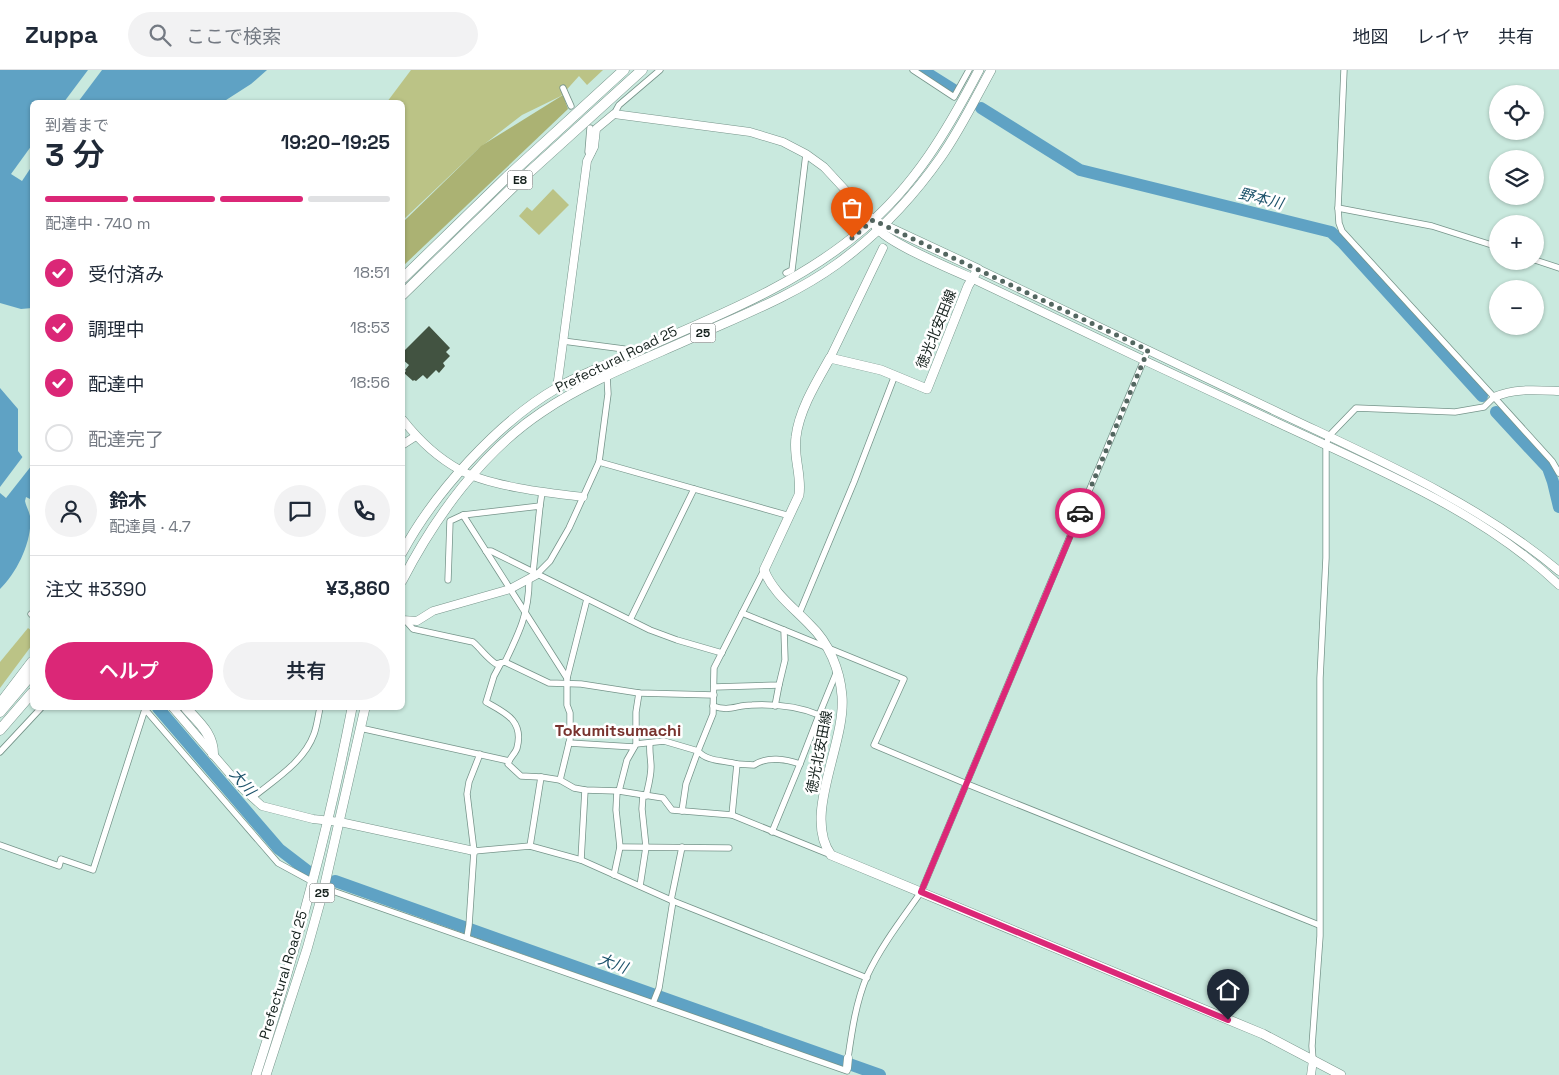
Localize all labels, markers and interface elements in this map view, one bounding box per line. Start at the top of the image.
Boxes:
search box [128,12,478,57]
text: Zuppa [25,19,98,50]
icon: search [146,21,174,49]
text: ここで検索 [186,24,281,49]
text: 地図 [1353,25,1389,48]
text: レイヤ [1417,25,1470,48]
text: 共有 [1498,25,1534,48]
map controls [1489,85,1544,335]
button: locate [1489,85,1544,140]
text: 到着まで [45,115,109,136]
text: 19:20–19:25 [281,130,390,155]
text: 3 分 [45,135,105,175]
button: layers [1489,150,1544,205]
road number: E8 [508,170,532,190]
water label: 野本川 [1237,183,1287,213]
pin [831,187,873,238]
icon: bag [838,194,866,222]
text: 配達中 · 740 m [45,213,150,234]
button: + [1489,215,1544,270]
icon: check [45,259,73,287]
text: 受付済み [88,262,164,287]
text: 18:51 [353,262,390,283]
button: − [1489,280,1544,335]
street label: 徳光北安田線 [912,287,960,371]
icon: check [45,314,73,342]
text: 調理中 [88,317,145,342]
text: 18:53 [350,317,390,338]
street label: Prefectural Road 25 [552,322,680,396]
road number: 25 [690,324,716,342]
icon: check [45,369,73,397]
text: 配達中 [88,372,145,397]
text: 18:56 [350,372,390,393]
text: 配達完了 [88,427,164,452]
button: person [45,485,97,537]
button: chat [274,485,326,537]
button: phone [338,485,390,537]
text: 鈴木 [109,488,147,513]
courier [1055,488,1105,538]
icon: car [1066,499,1094,527]
text: 配達員 · 4.7 [109,516,191,537]
text: ¥3,860 [326,576,390,601]
text: 注文 #3390 [45,577,147,602]
button: ヘルプ [45,642,213,700]
button: 共有 [223,642,390,700]
street label: 徳光北安田線 [802,709,836,795]
district label: Tokumitsumachi [555,720,681,741]
water label: 大川 [226,764,261,801]
road number: 25 [310,884,334,902]
street label: Prefectural Road 25 [255,908,311,1042]
water label: 大川 [596,949,632,978]
pin [1207,969,1249,1020]
icon: home [1214,976,1242,1004]

